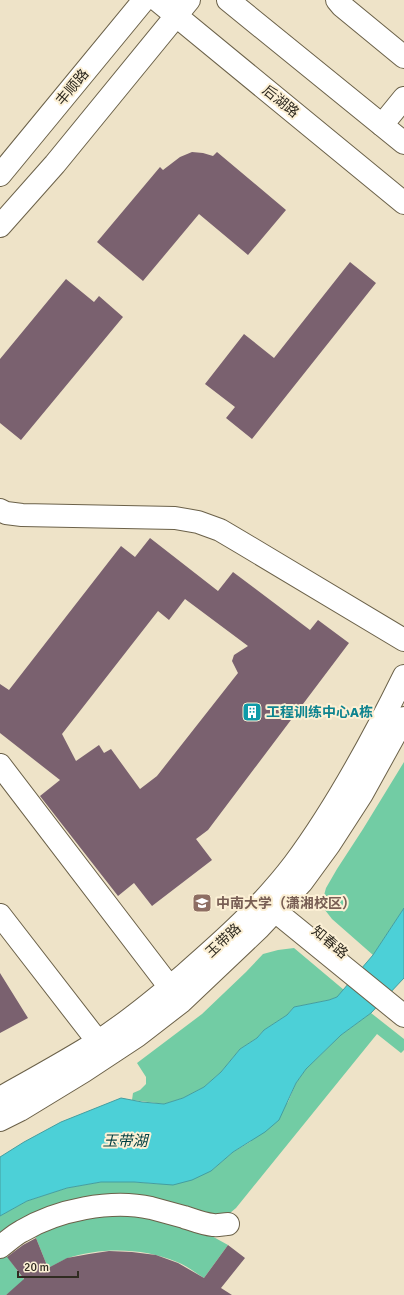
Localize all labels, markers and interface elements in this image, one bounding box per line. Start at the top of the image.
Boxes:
street label: 丰顺路 [52,66,92,109]
street label: 后湖路 [259,82,302,121]
building icon: 工程训练中心A栋 [241,701,263,723]
place label: 工程训练中心A栋 [266,704,373,721]
school or university icon: 中南大学（潇湘校区） [191,892,213,914]
place label: 中南大学（潇湘校区） [216,895,356,912]
street label: 玉带路 [202,920,244,961]
street label: 知春路 [308,922,351,962]
water label: 玉带湖 [102,1132,149,1150]
scale bar [18,1253,78,1279]
text: 20 m [24,1260,49,1275]

